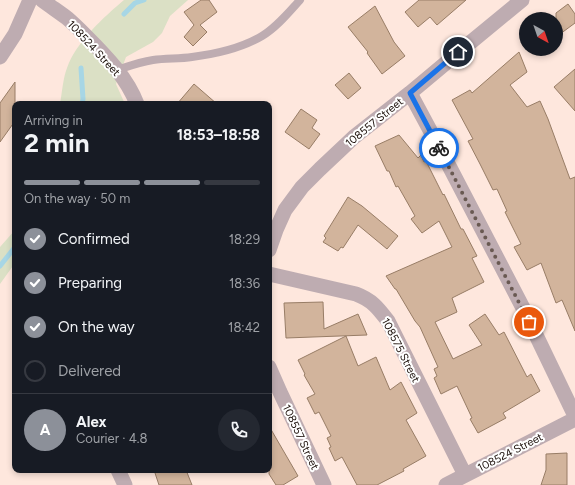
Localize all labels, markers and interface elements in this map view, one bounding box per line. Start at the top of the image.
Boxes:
north arrow [519,12,563,56]
map controls [519,12,563,56]
street label: 108524 Street [65,18,123,79]
pin [441,35,475,69]
icon: home [447,41,469,63]
street label: 108557 Street [343,95,406,150]
text: Arriving in [24,113,83,128]
text: 18:53–18:58 [177,126,260,144]
text: 2 min [24,127,90,159]
courier [419,128,459,168]
icon: bike [428,137,450,159]
text: On the way · 50 m [24,191,130,206]
icon: check [24,228,46,250]
text: Confirmed [58,230,130,248]
text: 18:29 [229,232,260,247]
icon: check [24,272,46,294]
text: Preparing [58,274,122,292]
text: 18:36 [229,276,260,291]
pin [512,305,546,339]
icon: bag [518,311,540,333]
icon: check [24,316,46,338]
street label: 108575 Street [379,316,422,385]
text: On the way [58,318,135,336]
text: 18:42 [228,320,260,335]
text: Delivered [58,362,121,380]
street label: 108557 Street [280,403,321,472]
button: phone [218,409,260,451]
text: Alex [76,413,106,431]
text: A [40,421,50,439]
street label: 108524 Street [476,430,545,474]
text: Courier · 4.8 [76,431,148,446]

